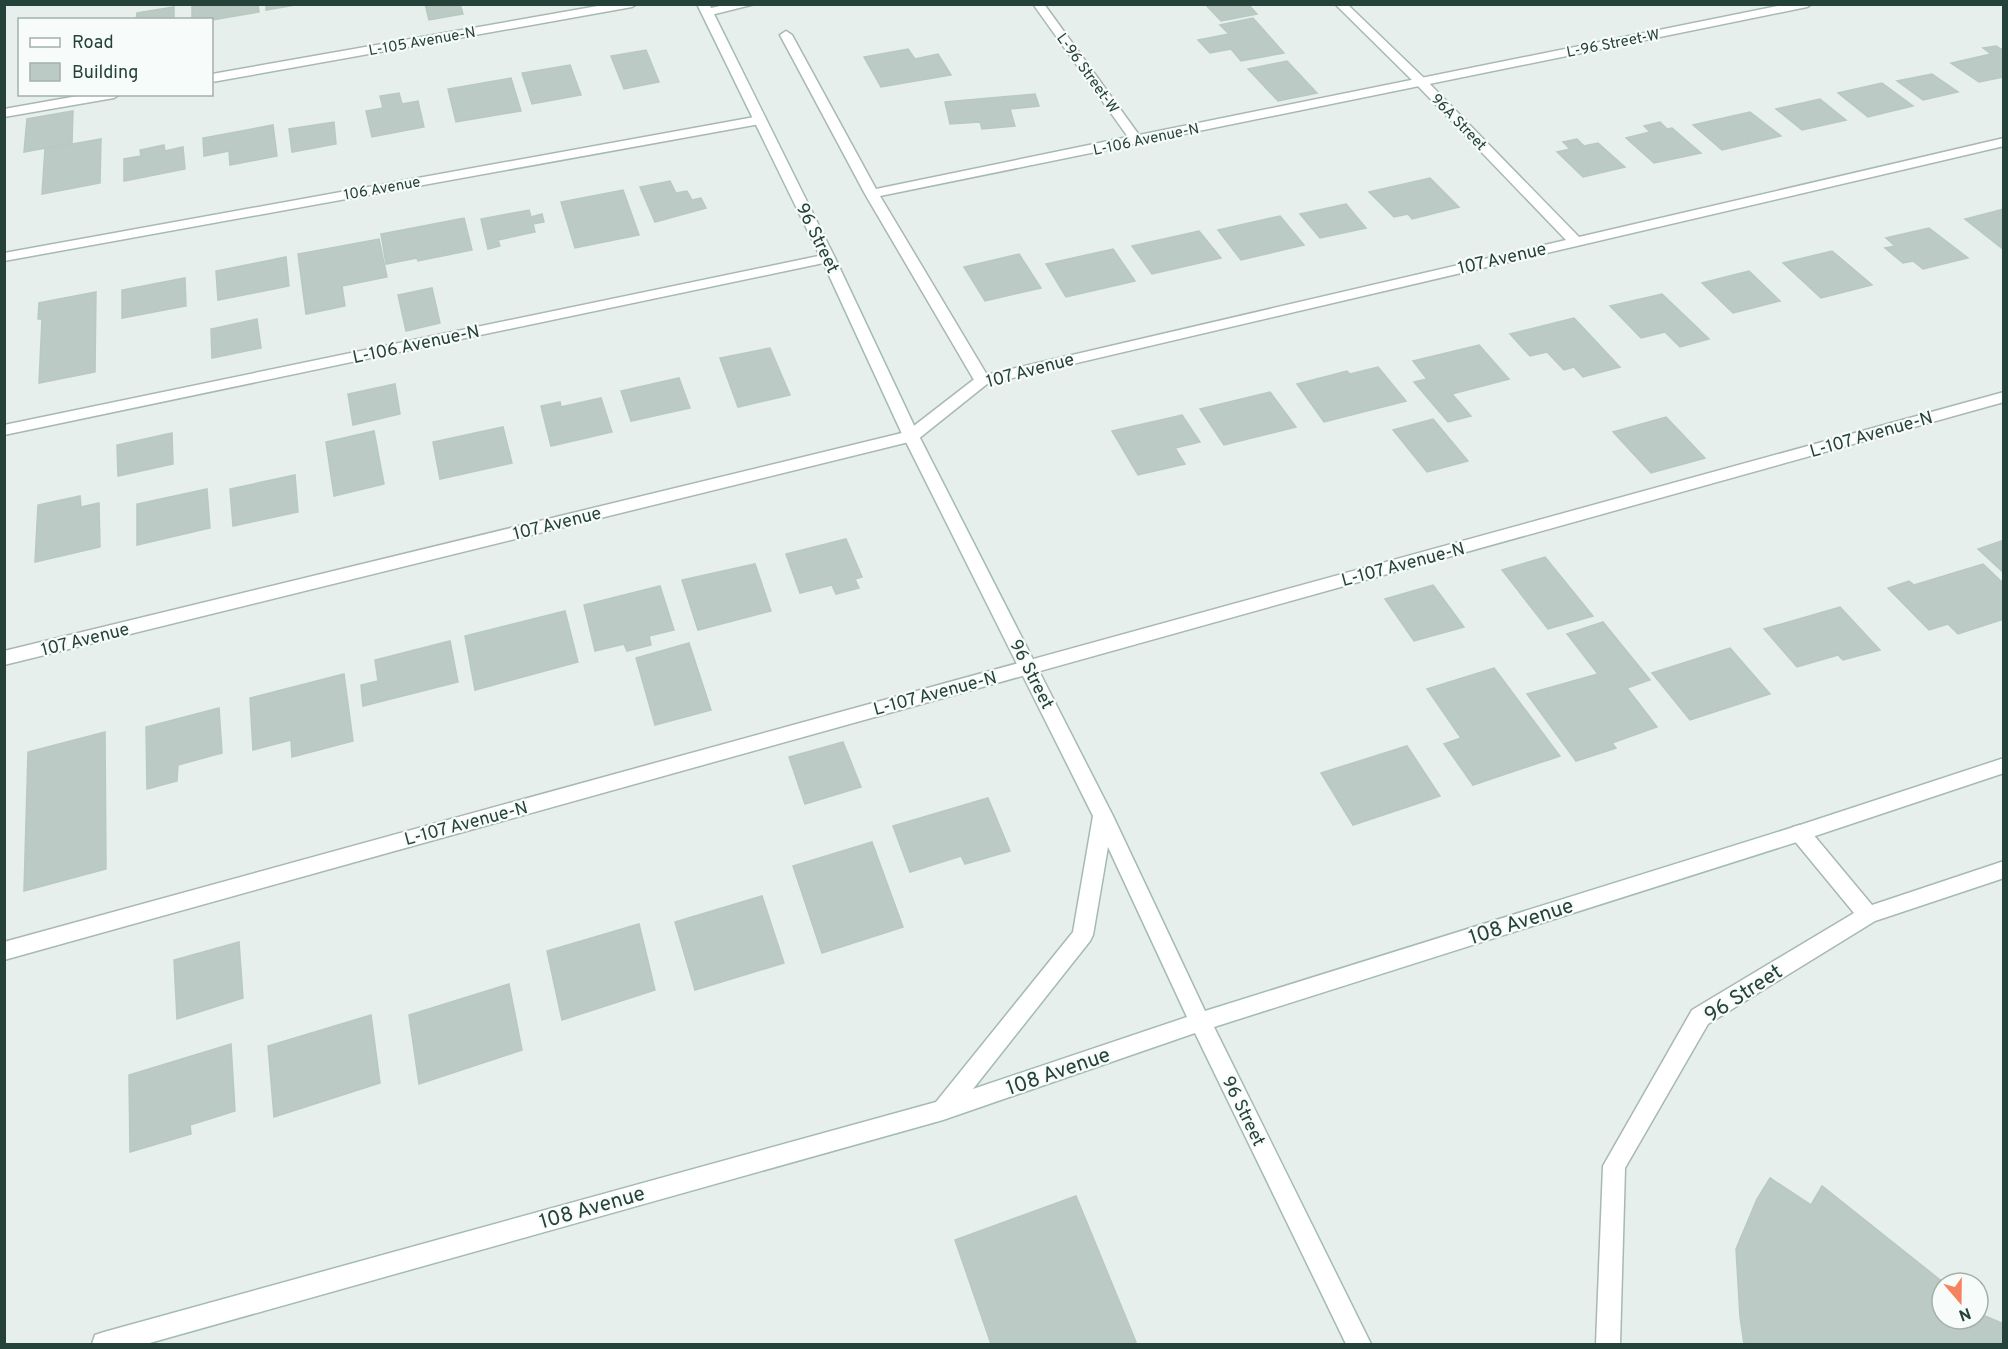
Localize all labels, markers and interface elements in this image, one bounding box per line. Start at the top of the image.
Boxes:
legend [18,18,213,96]
street label: L-105 Avenue-N [367,24,477,61]
street label: L-96 Street-W [1565,26,1661,63]
street label: L-96 Street-W [1051,30,1122,118]
text: Road [72,32,114,55]
text: Building [72,62,138,85]
street label: 96A Street [1426,91,1490,156]
street label: L-106 Avenue-N [1092,120,1201,161]
street label: 106 Avenue [343,173,422,206]
street label: 96 Street [790,200,843,278]
street label: 107 Avenue [1456,238,1549,281]
street label: L-106 Avenue-N [351,321,482,370]
street label: 107 Avenue [984,349,1077,394]
street label: L-107 Avenue-N [1807,407,1936,464]
street label: 107 Avenue [511,502,604,547]
street label: L-107 Avenue-N [1339,538,1468,593]
street label: 107 Avenue [39,618,132,663]
street label: 96 Street [1003,636,1058,713]
street label: L-107 Avenue-N [871,667,1000,722]
street label: L-107 Avenue-N [402,797,531,852]
street label: 108 Avenue [1466,893,1577,952]
street label: 96 Street [1700,959,1788,1029]
street label: 108 Avenue [1003,1042,1114,1103]
street label: 96 Street [1216,1073,1269,1151]
street label: 108 Avenue [537,1181,648,1236]
north arrow [1930,1271,1990,1331]
text: N [1956,1302,1973,1325]

